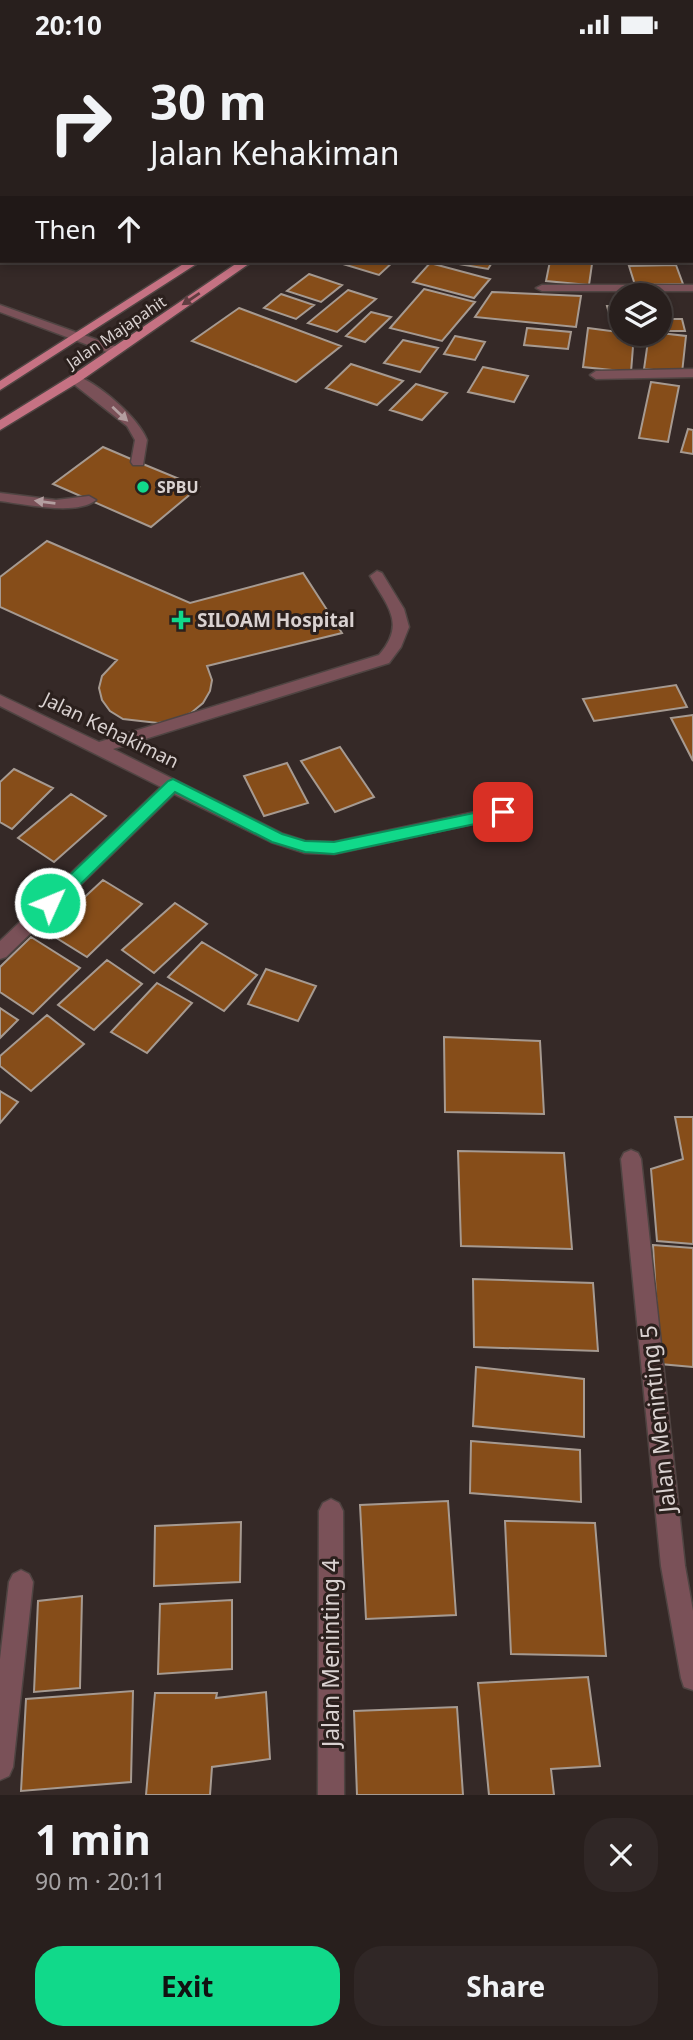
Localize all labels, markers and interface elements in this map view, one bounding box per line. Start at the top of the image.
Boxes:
text: 20:10 [35,7,102,43]
text: 30 m [150,68,267,134]
icon: right [35,77,126,168]
text: Jalan Kehakiman [150,131,400,174]
icon: ahead [110,210,148,248]
text: Then [35,211,96,247]
map controls [609,283,672,346]
button: layers [609,283,672,346]
street label: Jalan Majapahit [60,290,170,375]
one-way arrow [182,292,200,306]
one-way arrow [111,405,128,421]
place label: SPBU [157,476,199,498]
marker: SPBU [135,479,151,495]
one-way arrow [33,497,55,508]
place label: SILOAM Hospital [197,607,355,633]
marker: SILOAM Hospital [171,610,191,630]
street label: Jalan Kehakiman [37,685,183,774]
pin [473,782,533,842]
icon: arrive [484,793,522,831]
position arrow [13,866,87,940]
street label: Jalan Meninting 5 [631,1324,683,1516]
street label: Jalan Meninting 4 [314,1559,346,1749]
text: 1 min [35,1810,151,1867]
button: close [584,1818,658,1892]
text: 90 m · 20:11 [35,1865,166,1897]
button: Exit [35,1946,340,2026]
button: Share [354,1946,658,2026]

